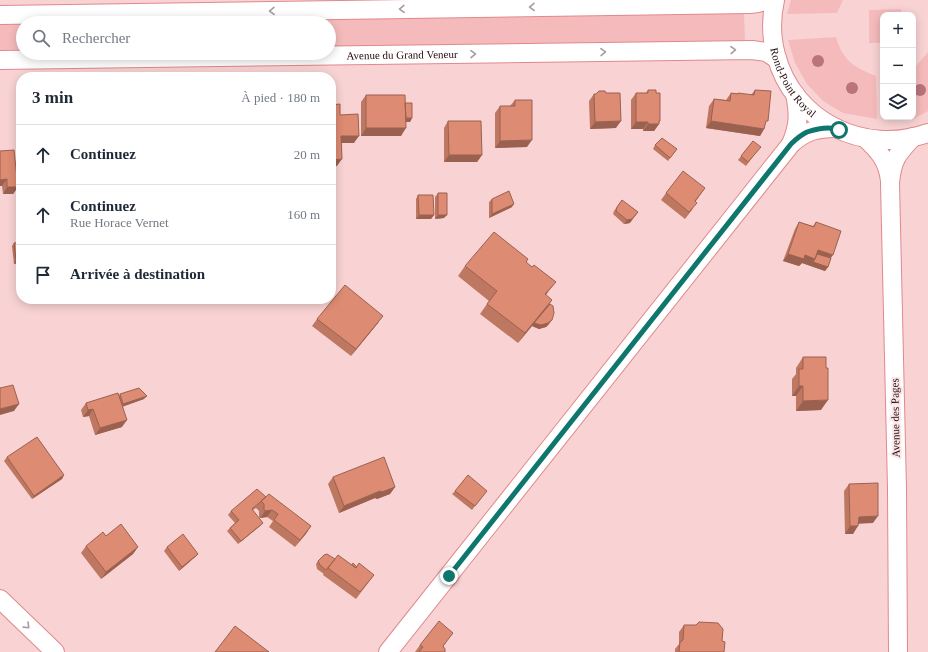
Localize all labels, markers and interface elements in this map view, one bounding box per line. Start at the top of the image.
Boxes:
one-way arrow [529,3,535,11]
one-way arrow [399,5,405,13]
one-way arrow [269,7,275,15]
map controls [880,12,916,120]
button: + [880,12,916,48]
search box [16,16,336,60]
icon: search [30,27,52,49]
text: Rechercher [62,30,130,46]
one-way arrow [730,46,736,54]
street label: Rond-Point Royal [768,46,818,119]
street label: Avenue du Grand Veneur [346,48,458,61]
one-way arrow [600,48,606,56]
button: − [880,48,916,84]
one-way arrow [470,50,476,58]
button: layers [880,84,916,120]
text: 3 min [32,88,73,107]
text: À pied · 180 m [241,90,320,105]
route start [830,121,848,139]
icon: ahead [32,144,54,166]
text: Continuez [70,146,136,162]
text: 20 m [294,147,320,162]
text: Continuez [70,198,136,214]
icon: ahead [32,204,54,226]
text: 160 m [287,207,320,222]
text: Rue Horace Vernet [70,215,169,230]
icon: arrive [32,264,54,286]
text: Arrivée à destination [70,266,205,282]
street label: Avenue des Pages [888,378,902,458]
route end [440,567,458,585]
one-way arrow [22,621,30,628]

